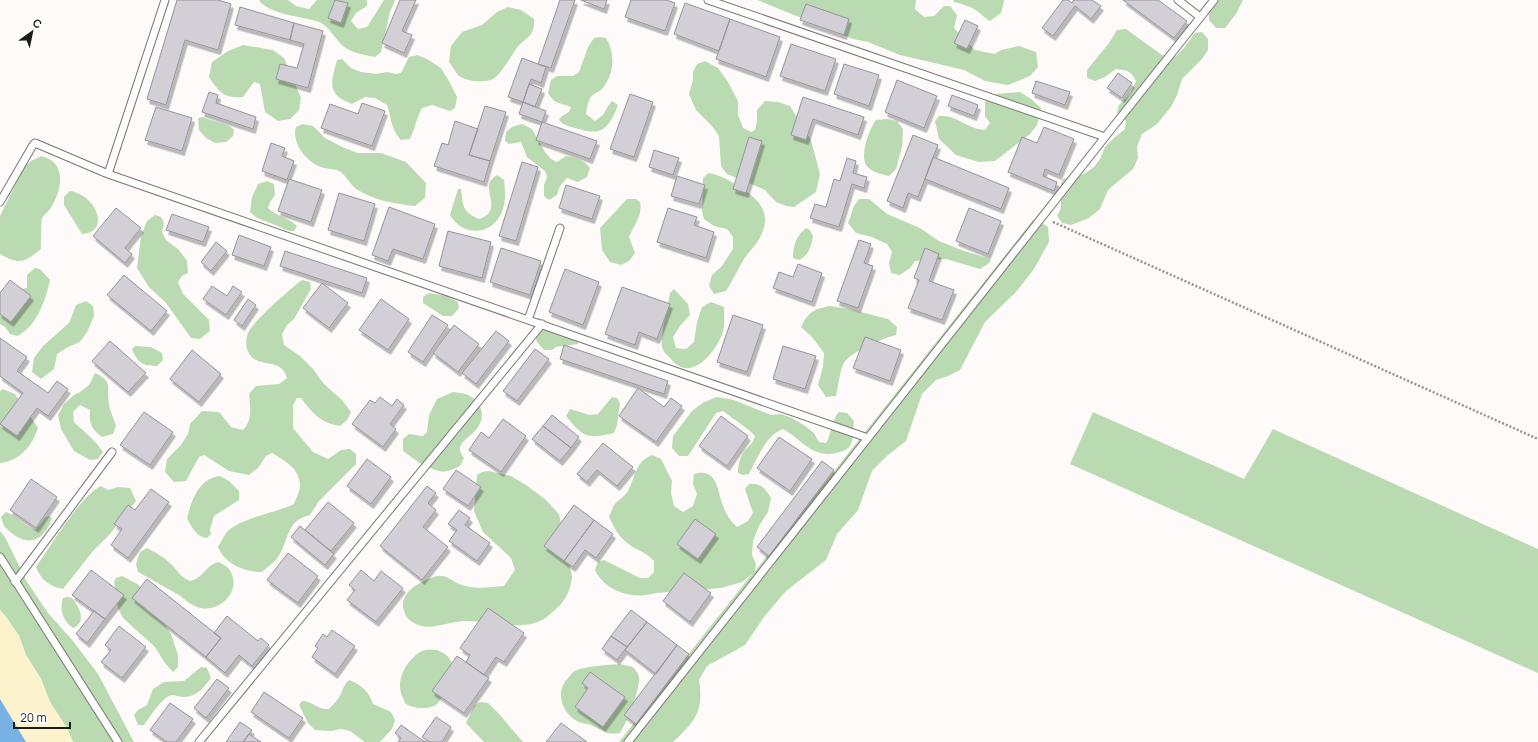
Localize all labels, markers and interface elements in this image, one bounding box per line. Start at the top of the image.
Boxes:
north arrow [12,12,52,52]
text: С [30,15,45,32]
scale bar [14,704,70,730]
text: 20 m [20,709,47,726]

